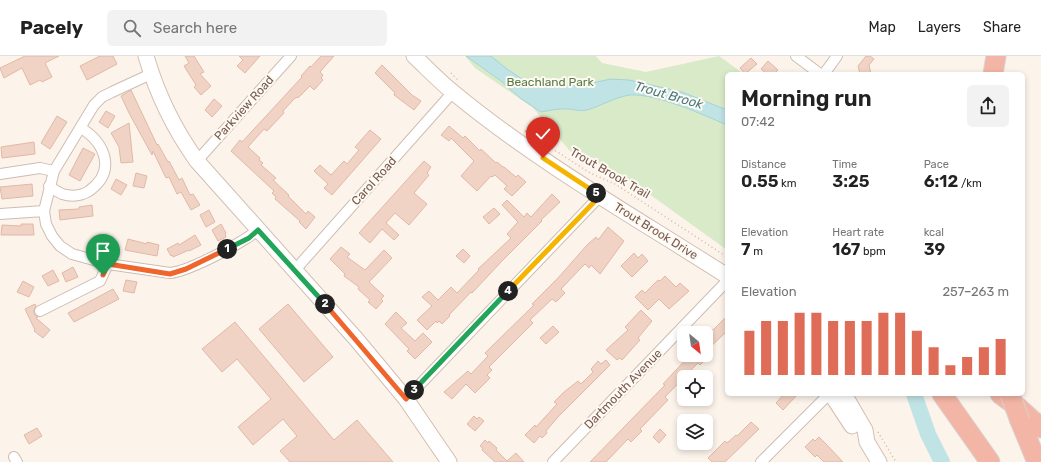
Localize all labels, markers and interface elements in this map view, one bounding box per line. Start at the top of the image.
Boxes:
search box [107,10,387,46]
text: Pacely [20,16,83,39]
icon: search [121,17,143,39]
text: Search here [153,19,237,37]
text: Map [869,19,896,36]
text: Layers [918,19,961,36]
text: Share [983,19,1021,36]
street label: Parkview Road [211,73,277,143]
park label: Beachland Park [506,75,594,89]
water label: Trout Brook [633,78,705,112]
text: Morning run [741,85,872,112]
button: share [967,85,1009,127]
text: 07:42 [741,114,775,129]
pin [526,117,560,158]
icon: check [532,123,554,145]
street label: Trout Brook Trail [568,144,653,202]
street label: Carol Road [349,154,399,208]
text: Distance [741,158,786,171]
text: Time [832,158,857,171]
text: Pace [924,158,949,171]
text: 0.55 [741,171,778,191]
text: 3:25 [832,171,870,191]
text: 6:12 [924,171,958,191]
text: km [778,177,797,190]
text: /km [958,177,982,190]
pin: 5 [586,183,606,203]
text: 5 [592,186,600,199]
street label: Trout Brook Drive [611,200,701,263]
text: Elevation [741,226,788,239]
text: Heart rate [832,226,884,239]
text: kcal [924,226,944,239]
pin [86,234,120,275]
pin: 1 [217,239,237,259]
text: 7 [741,239,751,259]
text: 167 [832,239,860,259]
text: 39 [924,239,945,259]
icon: arrive [92,240,114,262]
text: 1 [224,242,230,255]
text: m [751,245,763,258]
text: bpm [860,245,886,258]
pin: 4 [498,281,518,301]
text: 4 [504,284,512,297]
text: Elevation [741,284,797,299]
text: 257–263 m [942,284,1009,299]
pin: 2 [315,294,335,314]
text: 2 [321,297,329,310]
north arrow [677,326,713,362]
map controls [677,326,713,450]
street label: Dartmouth Avenue [581,346,665,432]
button: locate [677,370,713,406]
pin: 3 [404,380,424,400]
text: 3 [410,383,418,396]
button: layers [677,414,713,450]

